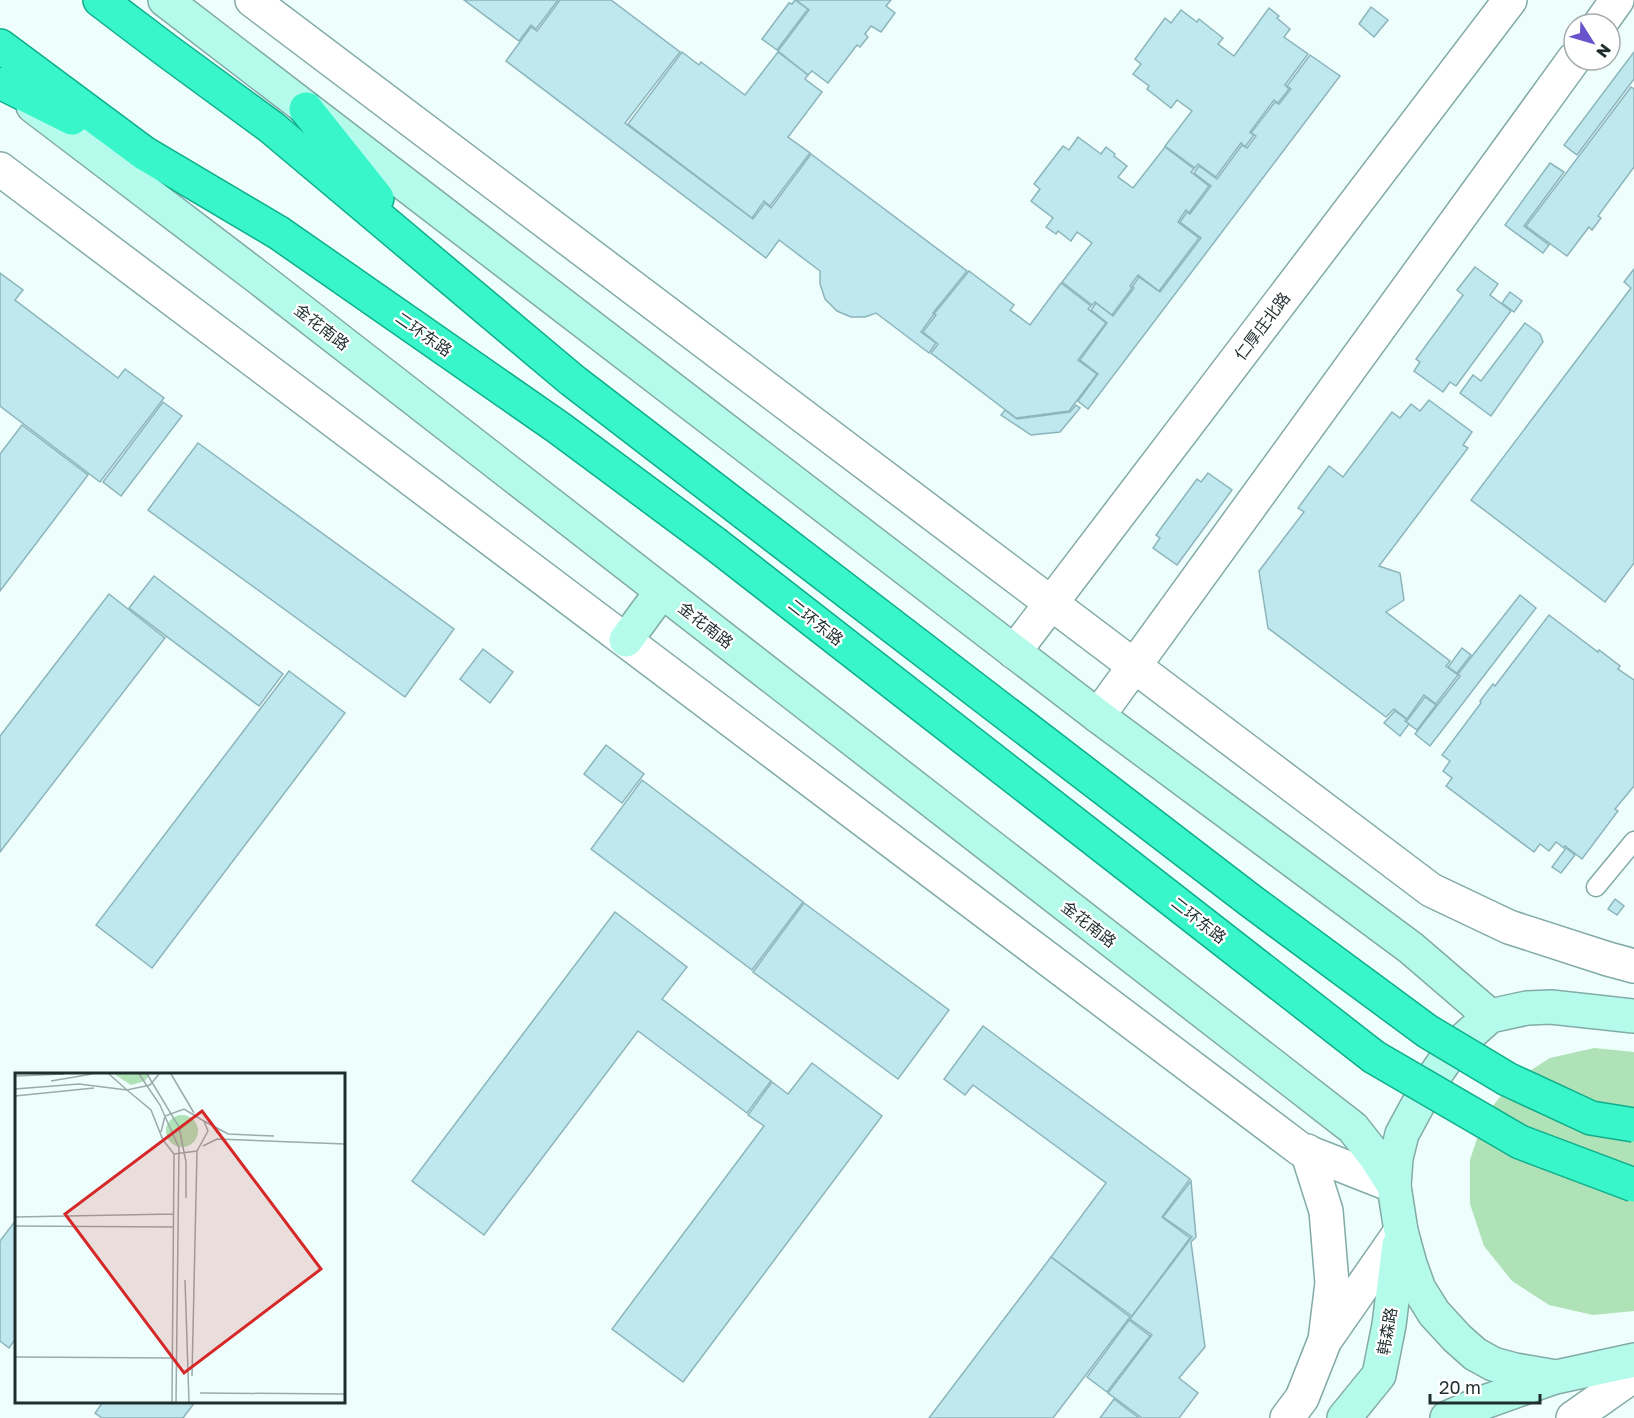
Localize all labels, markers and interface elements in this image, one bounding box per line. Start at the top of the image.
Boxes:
north arrow [1562,12,1622,72]
text: N [1592,40,1616,62]
street label: 仁厚庄北路 [1230,288,1294,364]
street label: 金花南路 [291,299,353,355]
street label: 二环东路 [392,307,456,361]
street label: 二环东路 [785,594,847,650]
street label: 金花南路 [675,597,737,653]
street label: 二环东路 [1168,892,1230,948]
street label: 金花南路 [1058,896,1120,952]
inset map [15,1073,345,1403]
street label: 韩森路 [1373,1306,1401,1356]
scale bar [1430,1367,1540,1405]
text: 20 m [1439,1376,1481,1398]

